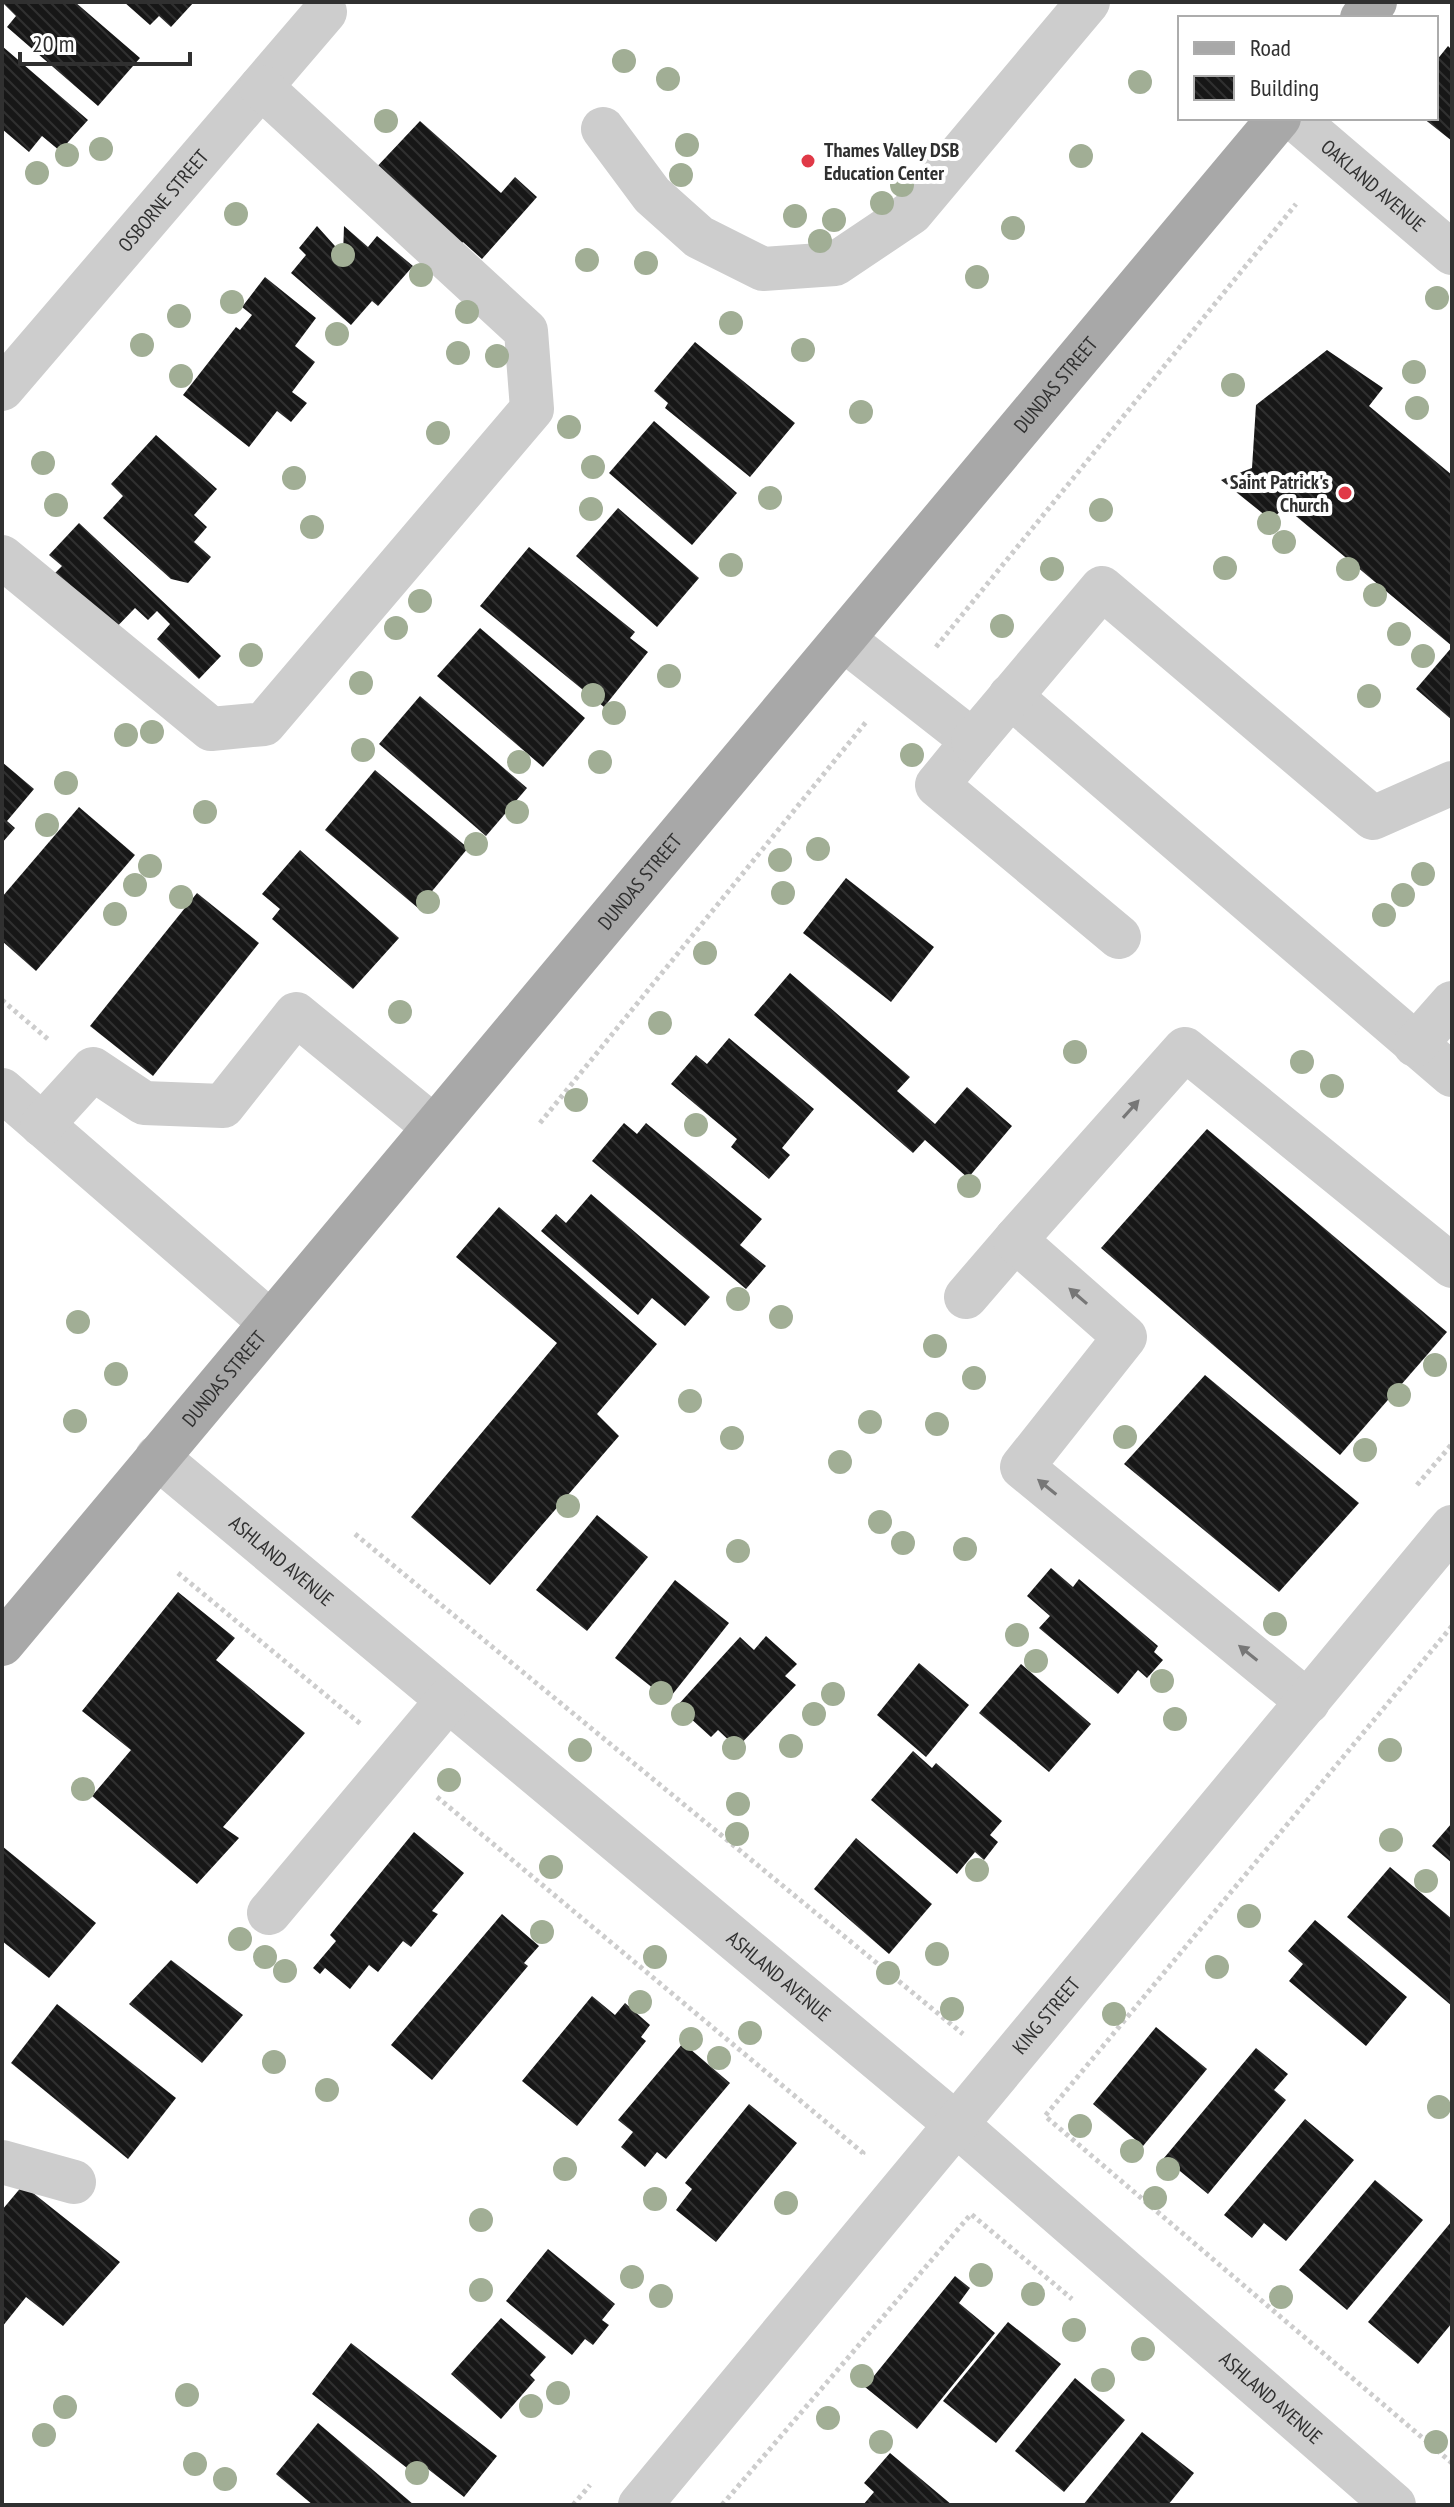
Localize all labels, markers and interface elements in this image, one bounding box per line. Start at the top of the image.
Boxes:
scale bar [20,16,190,66]
legend [1178,16,1438,120]
text: 20 m [32,28,74,59]
text: Road [1250,32,1291,63]
text: Building [1250,72,1319,103]
street label: OAKLAND AVENUE [1316,134,1431,237]
place label: Thames Valley DSB Education Center [824,137,960,186]
street label: OSBORNE STREET [112,144,214,257]
marker: Thames Valley DSB Education Center [799,152,817,170]
street label: DUNDAS STREET [1008,331,1103,438]
place label: Saint Patrick's Church [1230,469,1329,518]
marker: Saint Patrick's Church [1336,484,1354,502]
street label: DUNDAS STREET [592,828,688,935]
one-way arrow [1122,1100,1140,1119]
one-way arrow [1069,1288,1088,1306]
street label: DUNDAS STREET [176,1325,272,1432]
one-way arrow [1037,1480,1057,1496]
street label: ASHLAND AVENUE [224,1510,339,1612]
one-way arrow [1238,1645,1258,1662]
street label: ASHLAND AVENUE [721,1925,836,2027]
street label: KING STREET [1007,1972,1086,2060]
street label: ASHLAND AVENUE [1214,2346,1328,2450]

